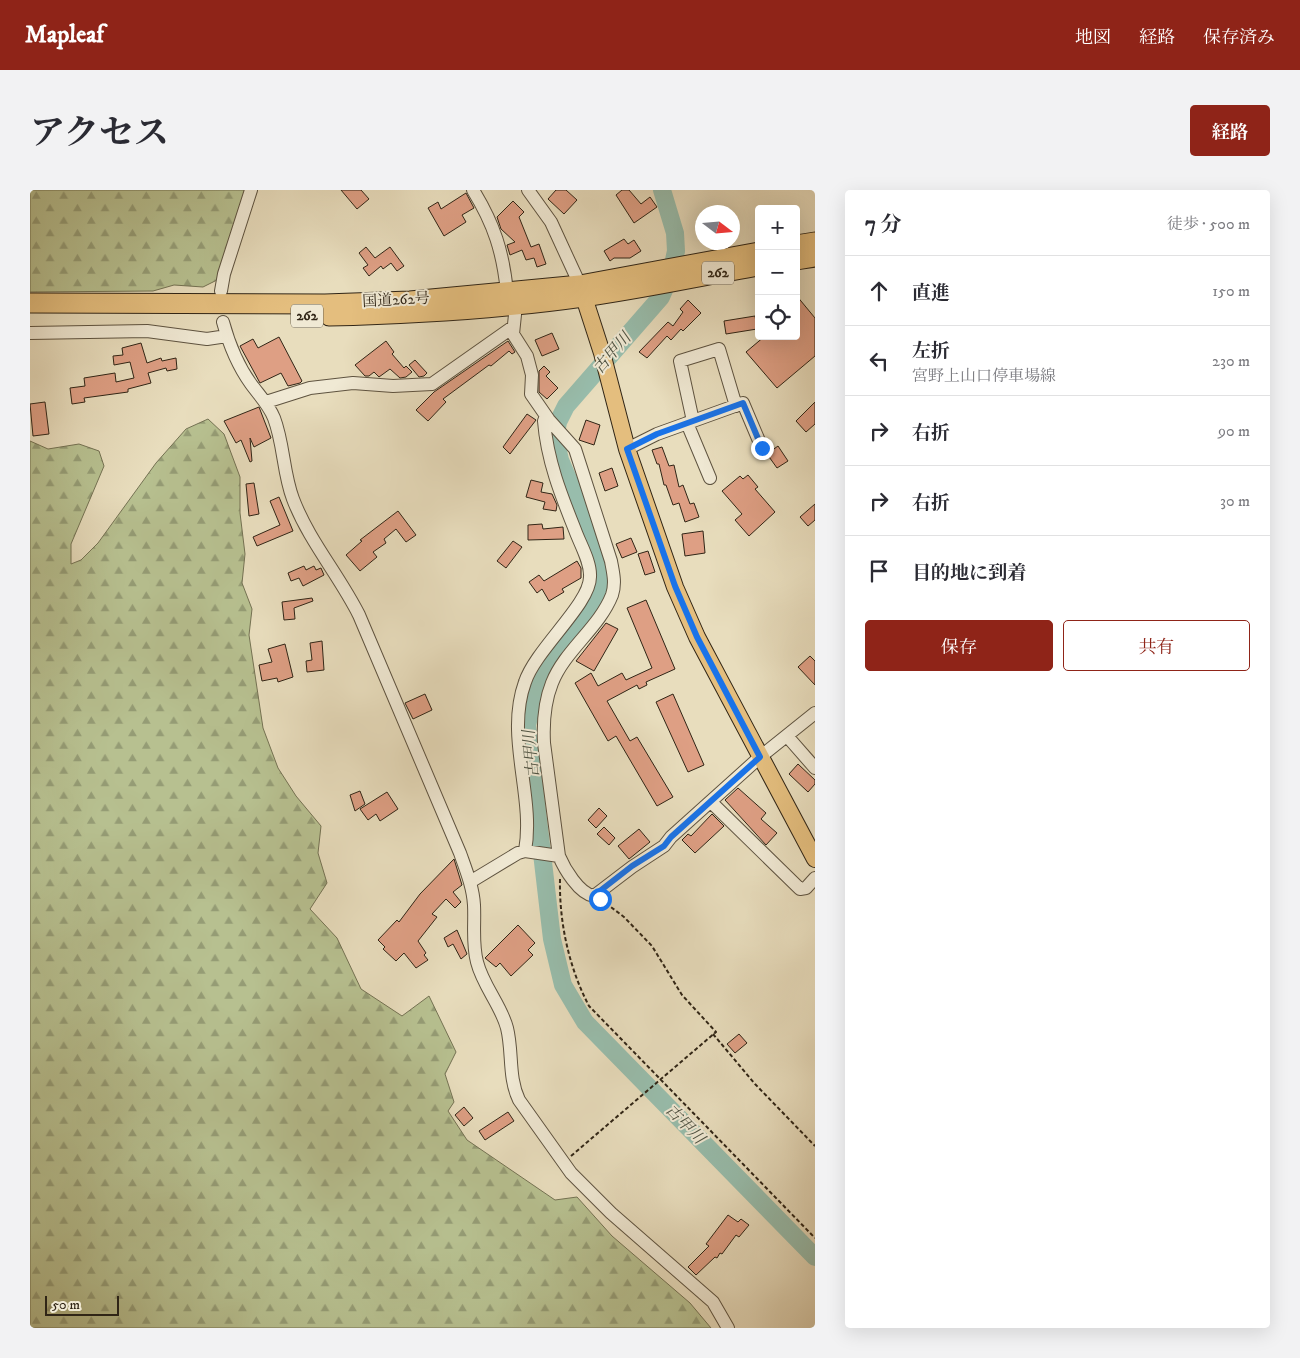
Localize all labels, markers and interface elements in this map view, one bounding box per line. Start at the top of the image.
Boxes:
text: Mapleaf [25,20,104,50]
text: 地図 [1075,27,1111,49]
text: 経路 [1139,27,1175,49]
text: 保存済み [1203,27,1275,49]
button: 経路 [1190,105,1270,156]
text: アクセス [30,112,169,156]
north arrow [695,205,740,250]
map controls [755,205,800,340]
button: + [755,205,800,250]
text: 7 分 [865,212,902,238]
text: 徒歩 · 500 m [1167,214,1250,234]
button: − [755,250,800,295]
road number: 262 [702,262,734,285]
icon: ahead [865,277,893,305]
text: 150 m [1212,281,1250,301]
text: 直進 [912,282,950,305]
street label: 国道262号 [362,289,430,311]
button: locate [755,295,800,340]
road number: 262 [291,304,323,328]
water label: 古甲川 [589,327,637,378]
text: 左折 [912,340,950,363]
icon: left [865,347,893,375]
text: 230 m [1212,351,1250,371]
text: 宮野上山口停車場線 [912,366,1056,386]
icon: right [865,417,893,445]
text: 90 m [1218,421,1250,441]
text: 右折 [912,422,950,445]
route end [751,437,774,460]
icon: right [865,487,893,515]
text: 30 m [1220,491,1250,511]
text: 右折 [912,492,950,515]
icon: arrive [865,557,893,585]
text: 目的地に到着 [912,562,1026,585]
button: 保存 [865,620,1053,671]
button: 共有 [1063,620,1250,671]
water label: 古甲川 [518,727,543,779]
route start [589,888,612,911]
water label: 古甲川 [661,1100,710,1150]
scale bar [45,1293,119,1316]
text: 50 m [52,1296,80,1314]

